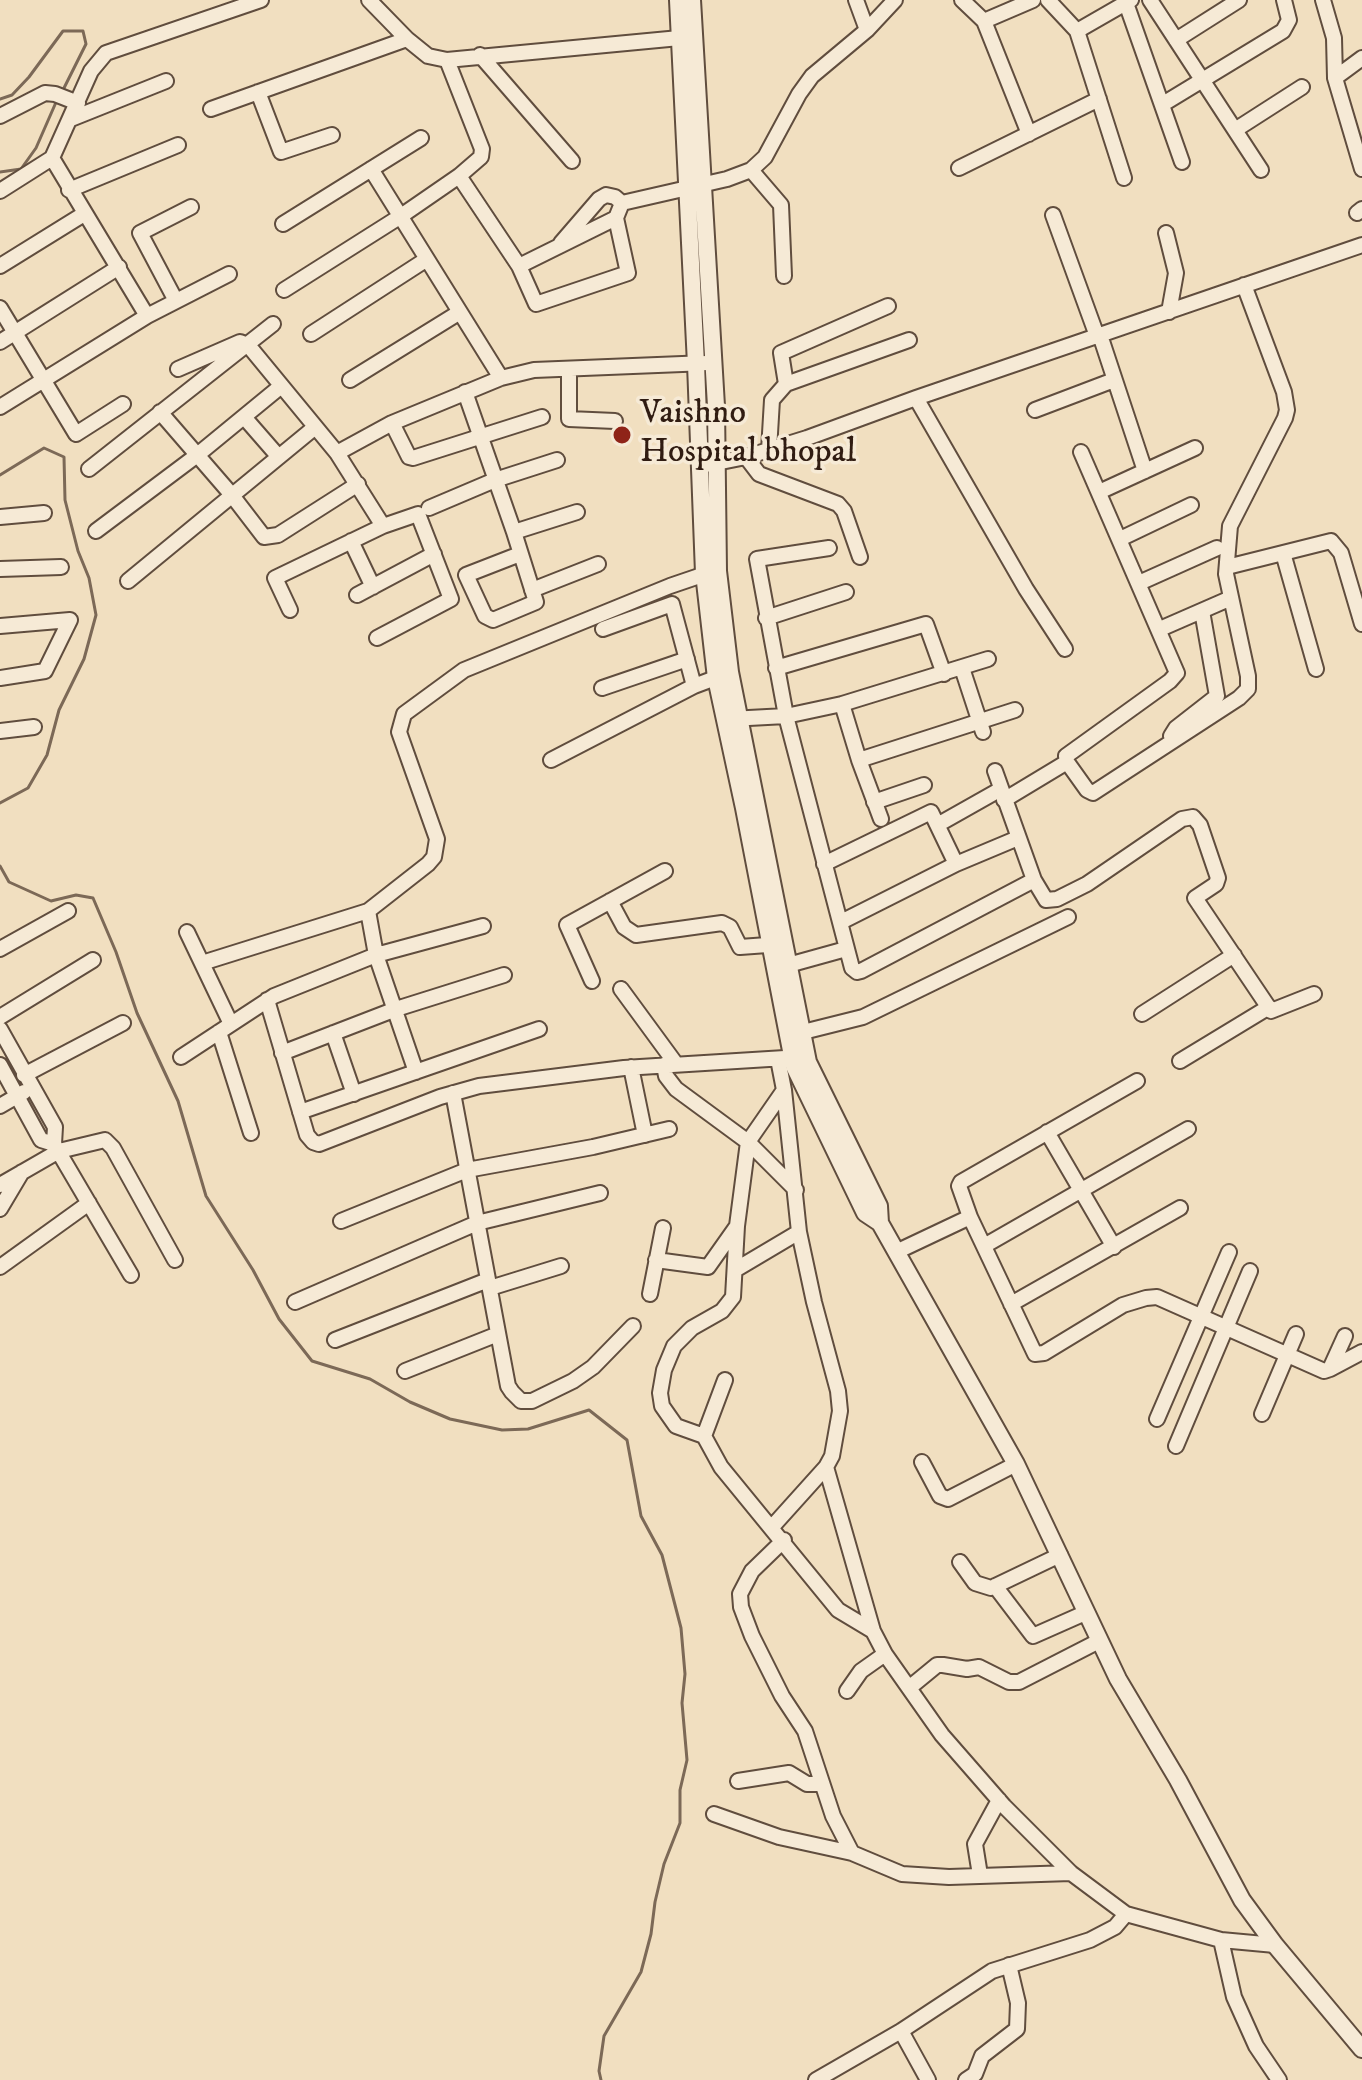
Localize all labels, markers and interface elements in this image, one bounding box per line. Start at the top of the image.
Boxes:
place label: Vaishno Hospital bhopal [640,395,856,474]
marker: Vaishno Hospital bhopal [611,424,633,446]

